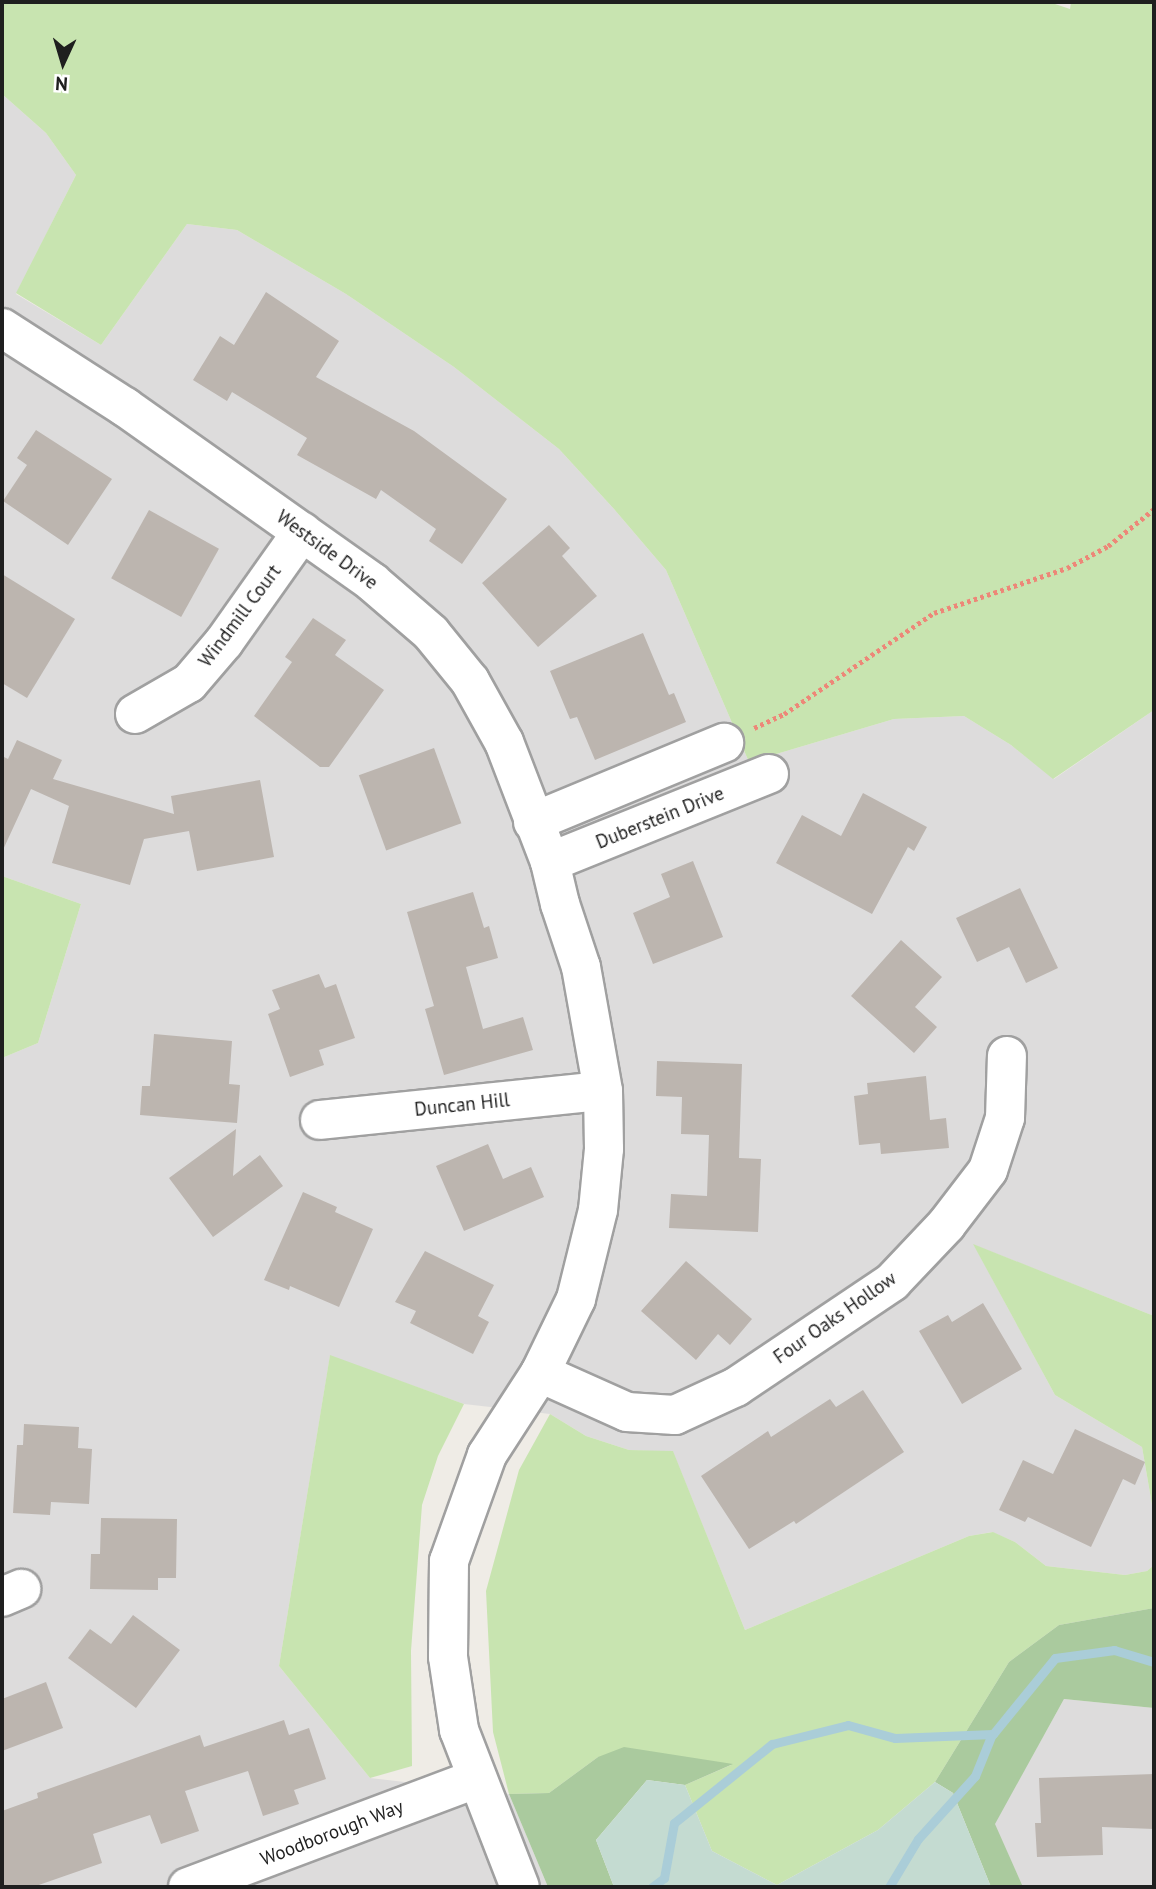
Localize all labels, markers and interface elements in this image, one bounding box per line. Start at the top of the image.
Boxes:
north arrow [28,28,98,98]
text: N [54,72,69,96]
street label: Westside Drive [272,506,382,594]
street label: Windmill Court [194,560,286,672]
street label: Duberstein Drive [593,782,727,854]
street label: Duncan Hill [413,1089,511,1121]
street label: Four Oaks Hollow [769,1267,901,1369]
street label: Woodborough Way [257,1795,407,1871]

